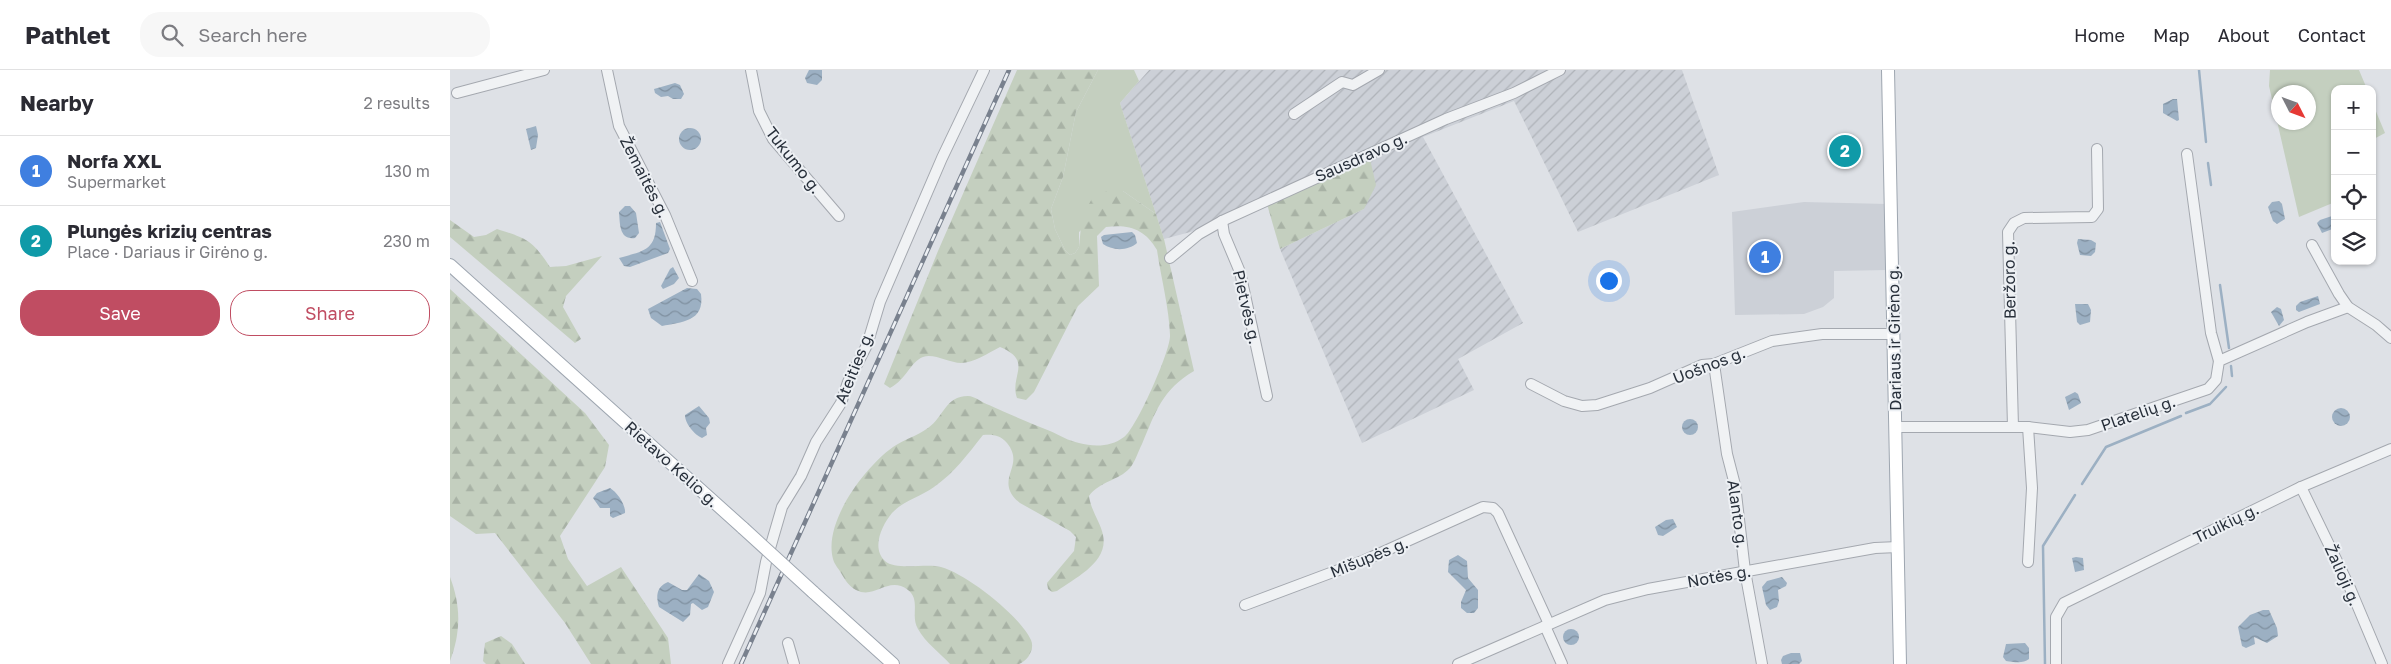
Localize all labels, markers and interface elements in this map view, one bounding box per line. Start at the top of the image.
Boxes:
search box [140,12,490,57]
text: Pathlet [25,20,110,49]
icon: search [158,21,186,49]
text: Search here [198,23,307,46]
text: Home [2074,24,2125,46]
text: Map [2153,24,2190,46]
text: About [2218,24,2270,46]
text: Contact [2298,24,2366,46]
north arrow [2271,85,2316,130]
map controls [2331,85,2376,265]
button: + [2331,85,2376,130]
text: Nearby [20,90,94,116]
text: 2 results [364,93,430,113]
street label: Tukumo g. [762,123,826,197]
street label: Sausdravo g. [1312,128,1410,186]
button: − [2331,130,2376,175]
pin: 2 [1829,132,1861,170]
street label: Žemaitės g. [616,133,674,221]
text: Norfa XXL [67,149,161,172]
text: 1 [32,161,40,181]
text: 130 m [385,161,430,181]
text: Supermarket [67,172,166,192]
button: locate [2331,175,2376,220]
text: Plungės krizių centras [67,219,272,242]
button: layers [2331,220,2376,265]
text: 2 [31,231,41,251]
text: 230 m [383,231,430,251]
pin: 1 [1749,238,1781,276]
street label: Beržoro g. [1998,241,2020,319]
text: Place · Dariaus ir Girėno g. [67,242,268,262]
street label: Dariaus ir Girėno g. [1883,265,1905,411]
street label: Pietvės g. [1229,268,1265,346]
your location [1596,268,1622,294]
button: Save [20,290,220,336]
button: Share [230,290,430,336]
street label: Ateities g. [830,327,878,407]
street label: Uošnos g. [1670,342,1748,388]
street label: Platelių g. [2098,391,2178,435]
street label: Rietavo Kelio g. [621,417,723,511]
street label: Alanto g. [1723,478,1753,550]
street label: Truikių g. [2190,499,2262,547]
street label: Mišupės g. [1327,532,1411,582]
street label: Žalioji g. [2321,541,2365,609]
street label: Notės g. [1685,561,1753,591]

